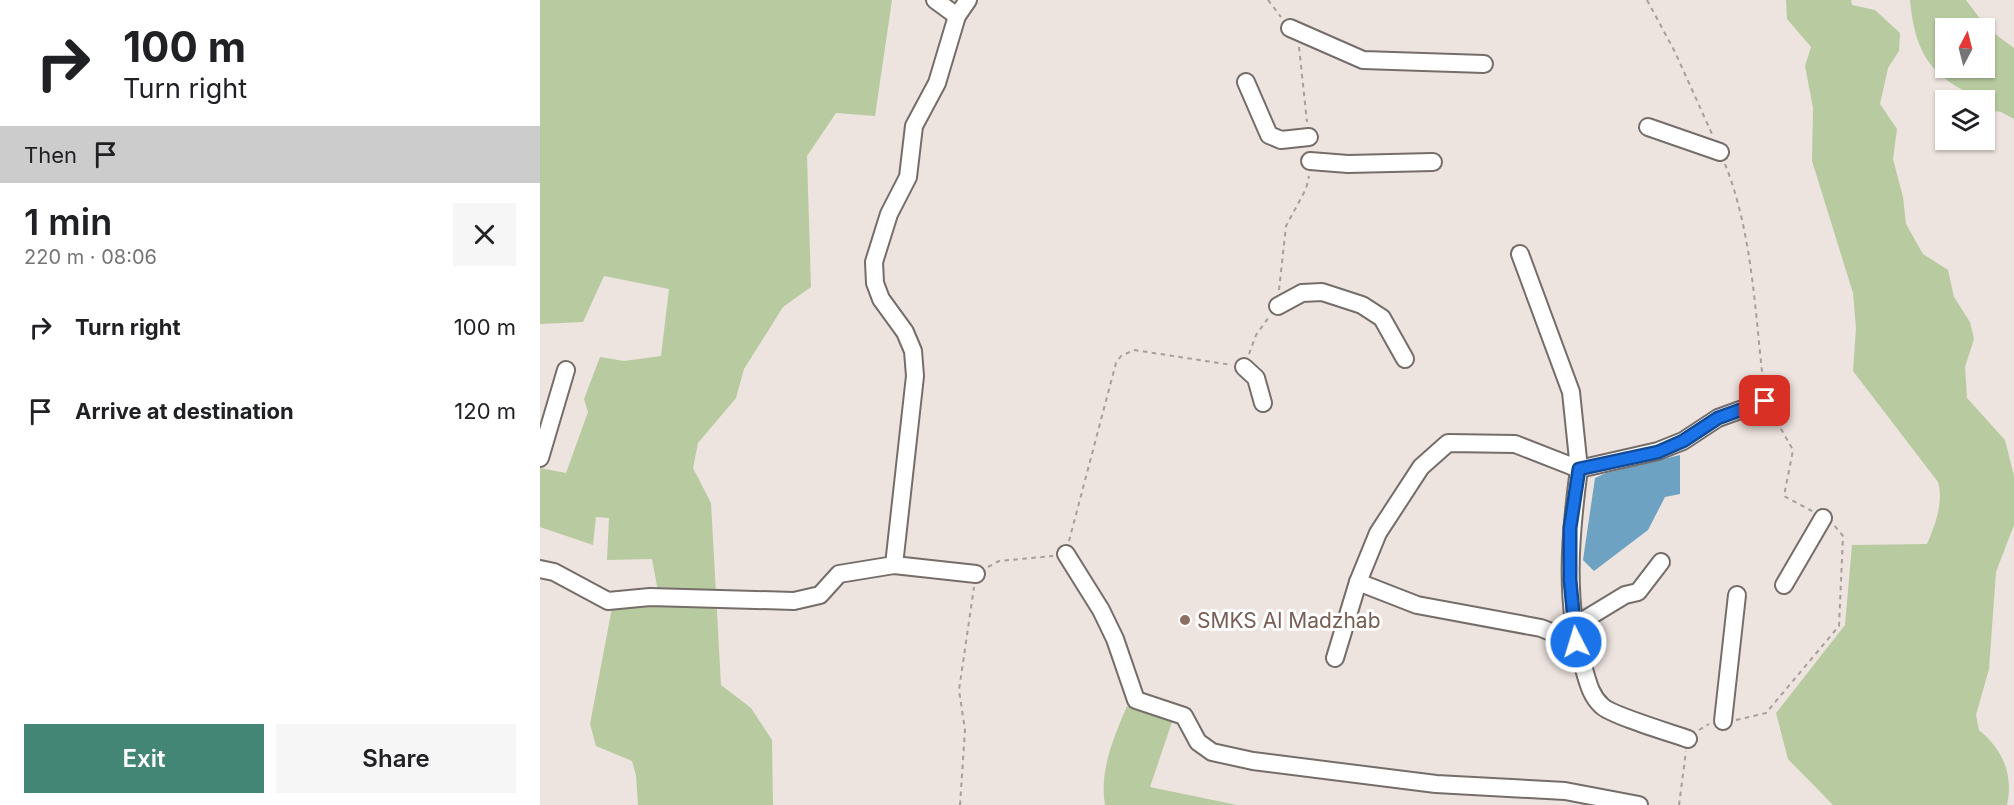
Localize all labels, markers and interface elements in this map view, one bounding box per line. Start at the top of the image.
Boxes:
north arrow [1935,18,1995,78]
map controls [1935,18,1995,150]
text: 100 m [123,21,246,72]
icon: right [24,24,102,102]
text: Turn right [123,72,247,105]
button: layers [1935,90,1995,150]
icon: arrive [89,138,122,171]
text: Then [24,142,77,168]
text: 1 min [24,200,112,244]
button: close [453,203,516,266]
text: 220 m · 08:06 [24,245,157,269]
icon: right [24,311,57,344]
text: Turn right [75,314,181,340]
text: 100 m [454,314,516,340]
pin [1739,375,1790,426]
icon: arrive [1748,384,1781,417]
icon: arrive [24,395,57,428]
text: Arrive at destination [75,398,294,424]
text: 120 m [454,398,516,424]
place label: SMKS Al Madzhab [1197,608,1381,633]
position arrow [1544,610,1608,674]
marker: SMKS Al Madzhab [1178,613,1192,627]
button: Exit [24,724,264,793]
button: Share [276,724,516,793]

